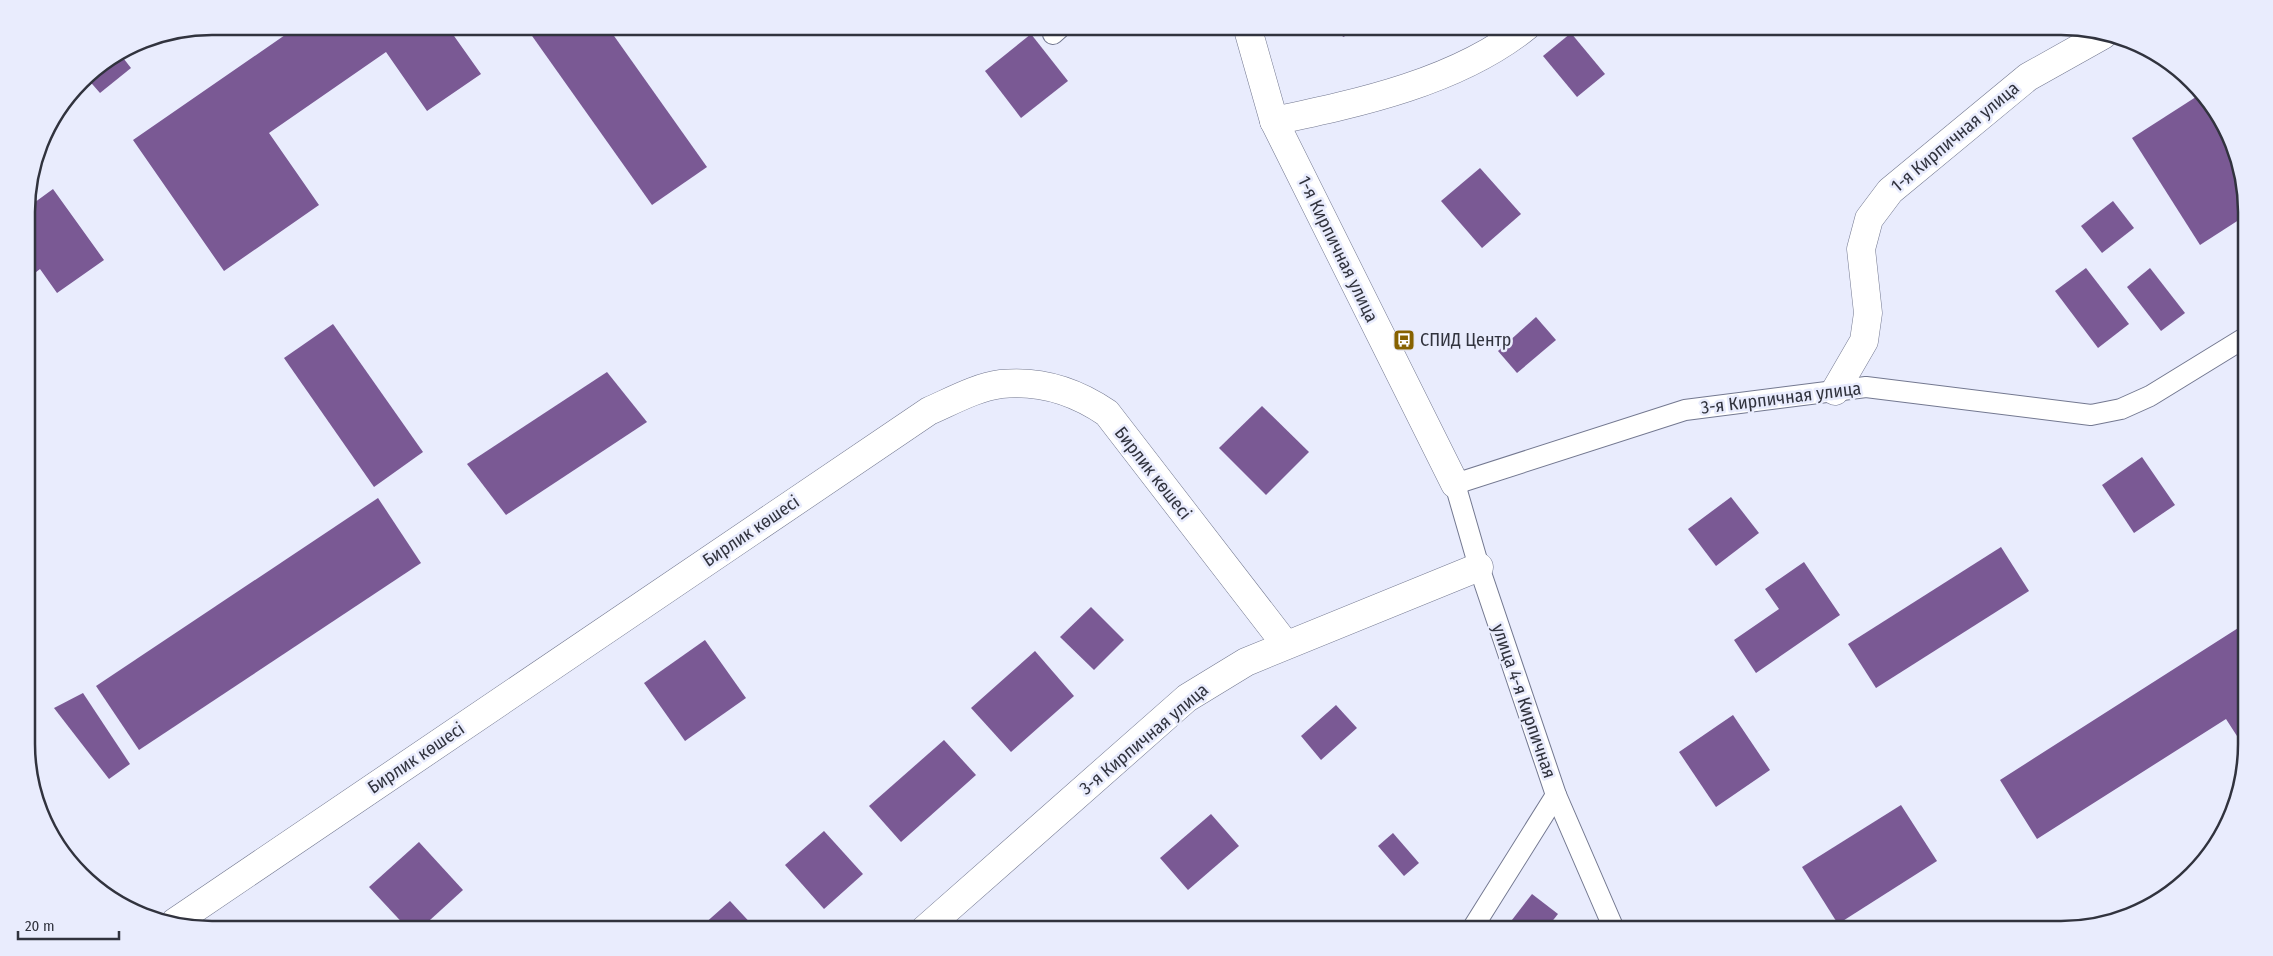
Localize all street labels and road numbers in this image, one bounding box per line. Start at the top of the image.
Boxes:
street label: 1-я Кирпичная улица [1887,77,2024,197]
street label: 1-я Кирпичная улица [1293,172,1383,326]
street label: 3-я Кирпичная улица [1700,377,1863,419]
street label: Бирлик көшесі [1110,422,1196,524]
street label: Бирлик көшесі [698,491,804,571]
street label: улица 4-я Кирпичная [1487,621,1561,781]
street label: 3-я Кирпичная улица [1075,679,1213,799]
street label: Бирлик көшесі [363,718,469,798]

